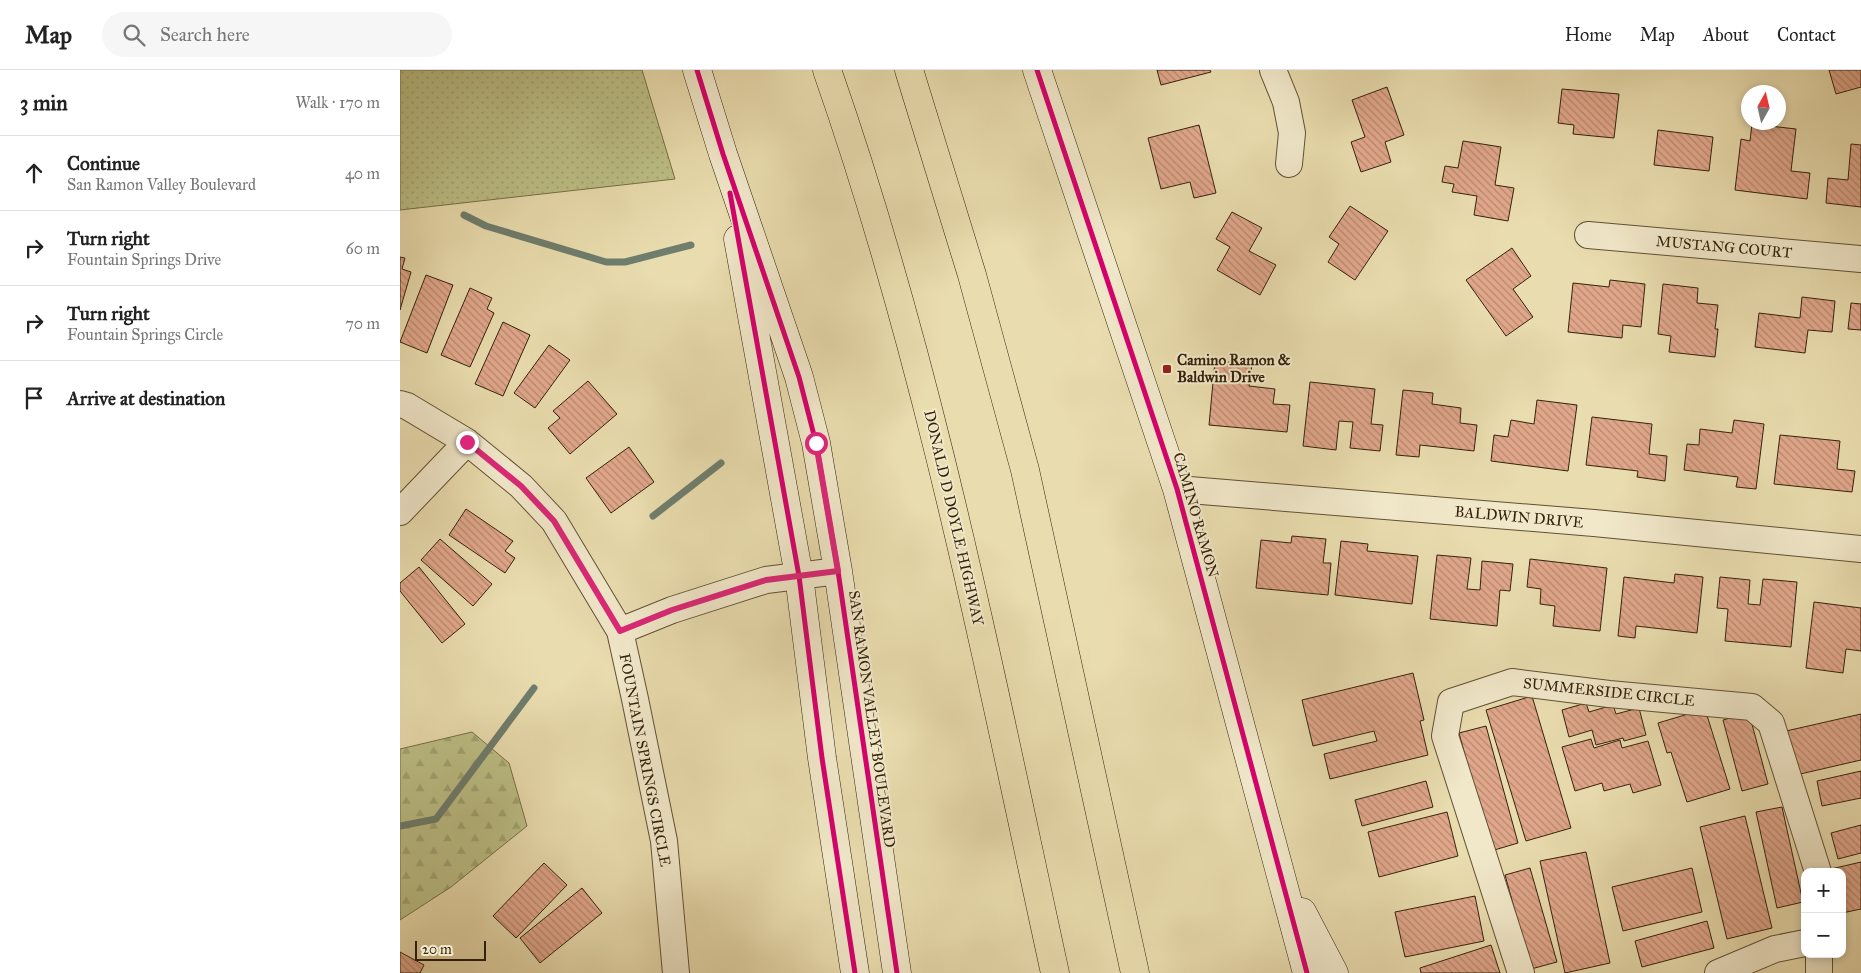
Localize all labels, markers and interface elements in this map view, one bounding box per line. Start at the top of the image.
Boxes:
search box [102,12,452,57]
text: Map [25,20,72,50]
icon: search [120,21,148,49]
text: Search here [160,23,250,46]
text: Home [1565,24,1612,46]
text: Map [1640,24,1675,46]
text: About [1703,24,1749,46]
text: Contact [1777,24,1836,46]
north arrow [1741,85,1786,130]
text: 3 min [20,90,68,116]
text: Walk · 170 m [296,93,380,112]
text: Continue [67,152,140,175]
icon: ahead [20,159,48,187]
text: 40 m [345,164,380,183]
text: San Ramon Valley Boulevard [67,175,256,194]
text: Turn right [67,227,150,250]
street label: MUSTANG COURT [1655,232,1793,262]
icon: right [20,234,48,262]
text: 60 m [346,239,380,258]
text: Fountain Springs Drive [67,250,221,269]
text: Turn right [67,302,150,325]
icon: right [20,309,48,337]
text: 70 m [345,314,380,333]
text: Fountain Springs Circle [67,325,223,344]
place label: Camino Ramon & Baldwin Drive [1177,351,1291,386]
marker: Camino Ramon & Baldwin Drive [1161,363,1173,375]
icon: arrive [20,384,48,412]
text: Arrive at destination [67,387,225,410]
street label: DONALD D DOYLE HIGHWAY [920,408,988,628]
route end [456,431,479,454]
route start [805,432,828,455]
street label: CAMINO RAMON [1170,450,1223,580]
street label: BALDWIN DRIVE [1454,502,1584,532]
street label: SAN RAMON VALLEY BOULEVARD [845,589,899,849]
street label: FOUNTAIN SPRINGS CIRCLE [615,652,675,868]
street label: SUMMERSIDE CIRCLE [1522,674,1696,710]
map controls [1801,868,1846,958]
button: + [1801,868,1846,913]
button: − [1801,913,1846,958]
scale bar [415,938,486,961]
text: 20 m [422,941,452,958]

